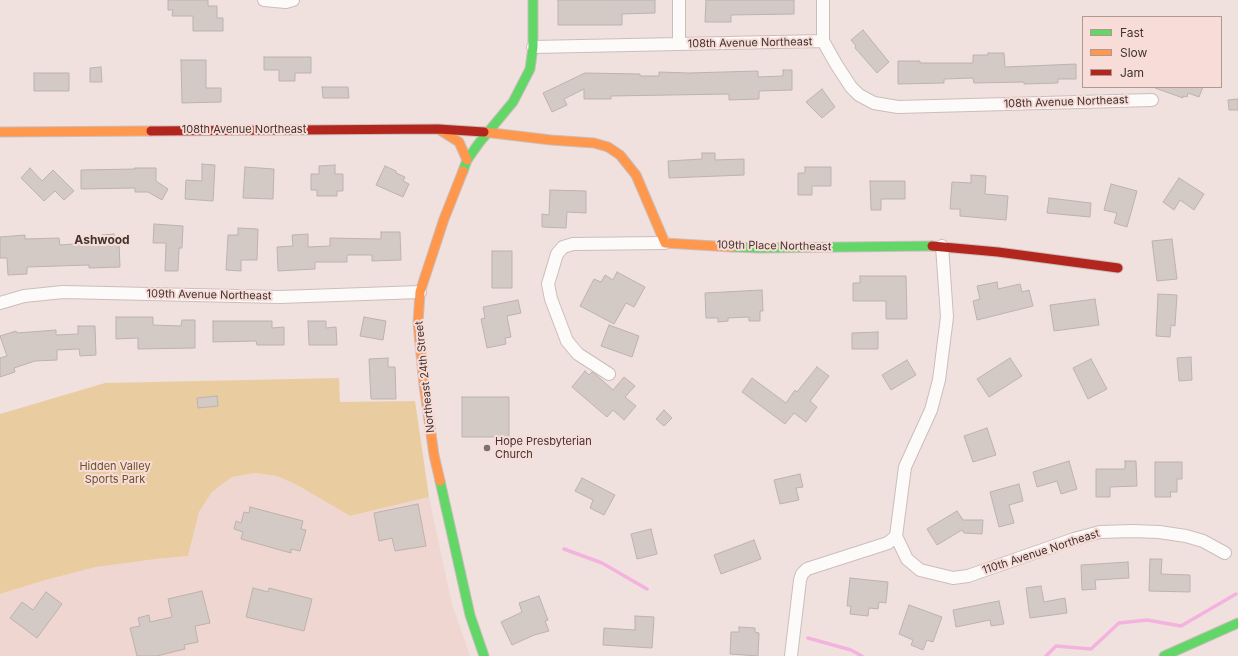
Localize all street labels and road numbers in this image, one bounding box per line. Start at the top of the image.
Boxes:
street label: 108th Avenue Northeast [688,35,812,51]
street label: 108th Avenue Northeast [1004,93,1128,111]
street label: 108th Avenue Northeast [182,123,306,137]
street label: 109th Place Northeast [717,238,831,254]
street label: 109th Avenue Northeast [147,287,271,303]
street label: Northeast 24th Street [413,320,437,434]
street label: 110th Avenue Northeast [981,527,1101,577]

